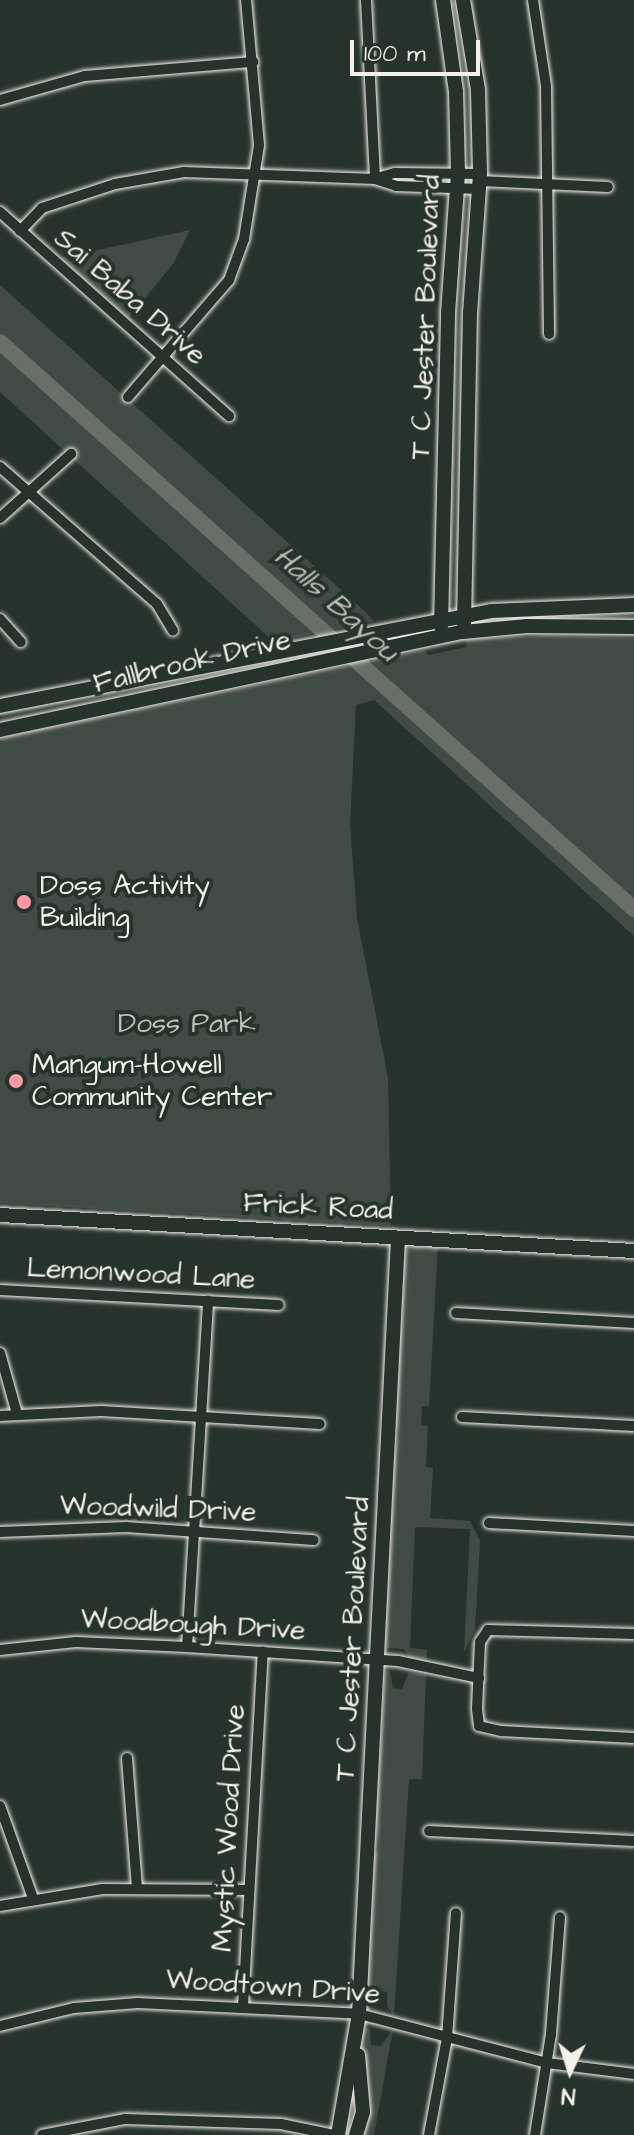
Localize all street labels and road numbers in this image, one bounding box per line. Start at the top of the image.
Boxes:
street label: T C Jester Boulevard [404,174,448,460]
street label: Sai Baba Drive [47,222,213,372]
street label: Fallbrook Drive [90,623,294,701]
street label: Frick Road [242,1186,394,1228]
street label: Lemonwood Lane [26,1251,256,1297]
street label: Woodwild Drive [59,1489,257,1529]
street label: T C Jester Boulevard [329,1496,377,1782]
street label: Woodbough Drive [80,1602,306,1648]
street label: Mystic Wood Drive [206,1703,252,1953]
street label: Woodtown Drive [165,1963,381,2011]

